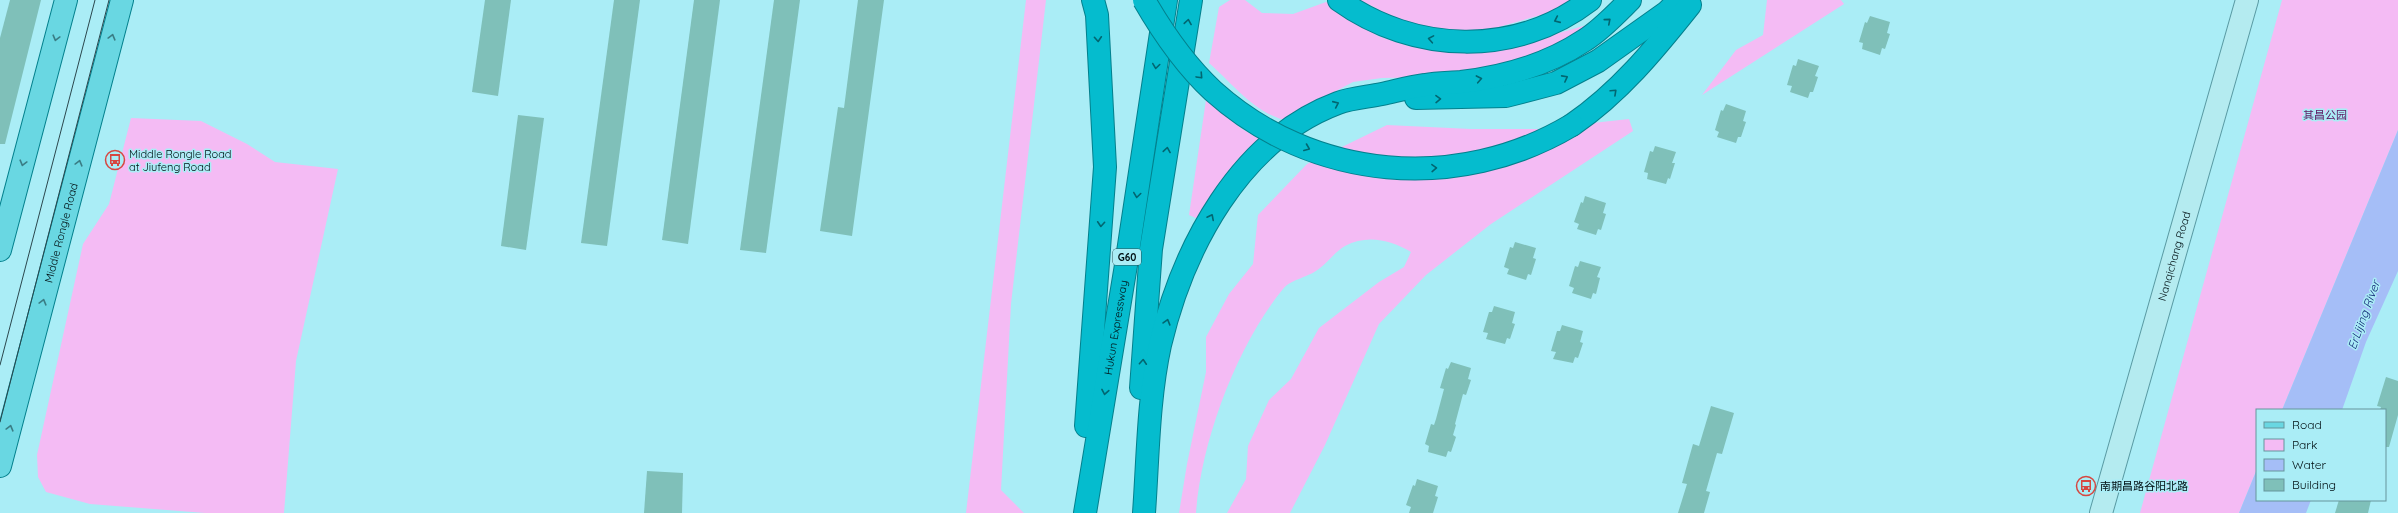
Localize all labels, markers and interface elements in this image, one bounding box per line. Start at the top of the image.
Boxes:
one-way arrow [1554,16,1561,24]
one-way arrow [1603,18,1611,25]
one-way arrow [1183,19,1191,25]
one-way arrow [53,34,61,41]
one-way arrow [107,34,116,41]
one-way arrow [1428,35,1434,44]
one-way arrow [1094,36,1102,42]
one-way arrow [1152,63,1161,69]
one-way arrow [1195,71,1203,79]
one-way arrow [1476,75,1482,83]
one-way arrow [1561,76,1568,83]
one-way arrow [1609,89,1617,97]
one-way arrow [1435,95,1441,103]
one-way arrow [1332,101,1339,109]
park label: 其昌公园 [2303,108,2347,122]
one-way arrow [1303,144,1310,152]
place label: Middle Rongle Road at Jiufeng Road [129,147,232,174]
one-way arrow [1162,147,1171,153]
bus stop icon: Middle Rongle Road at Jiufeng Road [104,149,126,171]
one-way arrow [19,160,28,167]
one-way arrow [75,160,83,166]
one-way arrow [1431,164,1437,173]
street label: Middle Rongle Road [41,181,81,284]
one-way arrow [1133,192,1142,198]
street label: Nanqichang Road [2155,210,2193,302]
one-way arrow [1206,214,1213,221]
one-way arrow [1097,221,1106,227]
road number: G60 [1113,249,1141,265]
water label: ErLijing River [2344,277,2383,351]
street label: Hukun Expressway [1101,279,1130,376]
one-way arrow [38,299,47,306]
one-way arrow [1162,319,1171,326]
one-way arrow [1138,359,1147,365]
one-way arrow [1101,389,1110,395]
legend [2256,409,2386,501]
text: Road [2292,417,2322,432]
one-way arrow [5,425,14,432]
text: Park [2292,437,2317,452]
text: Water [2292,457,2327,472]
bus stop icon: 南期昌路谷阳北路 [2075,475,2097,497]
text: Building [2292,477,2336,492]
place label: 南期昌路谷阳北路 [2100,479,2188,493]

